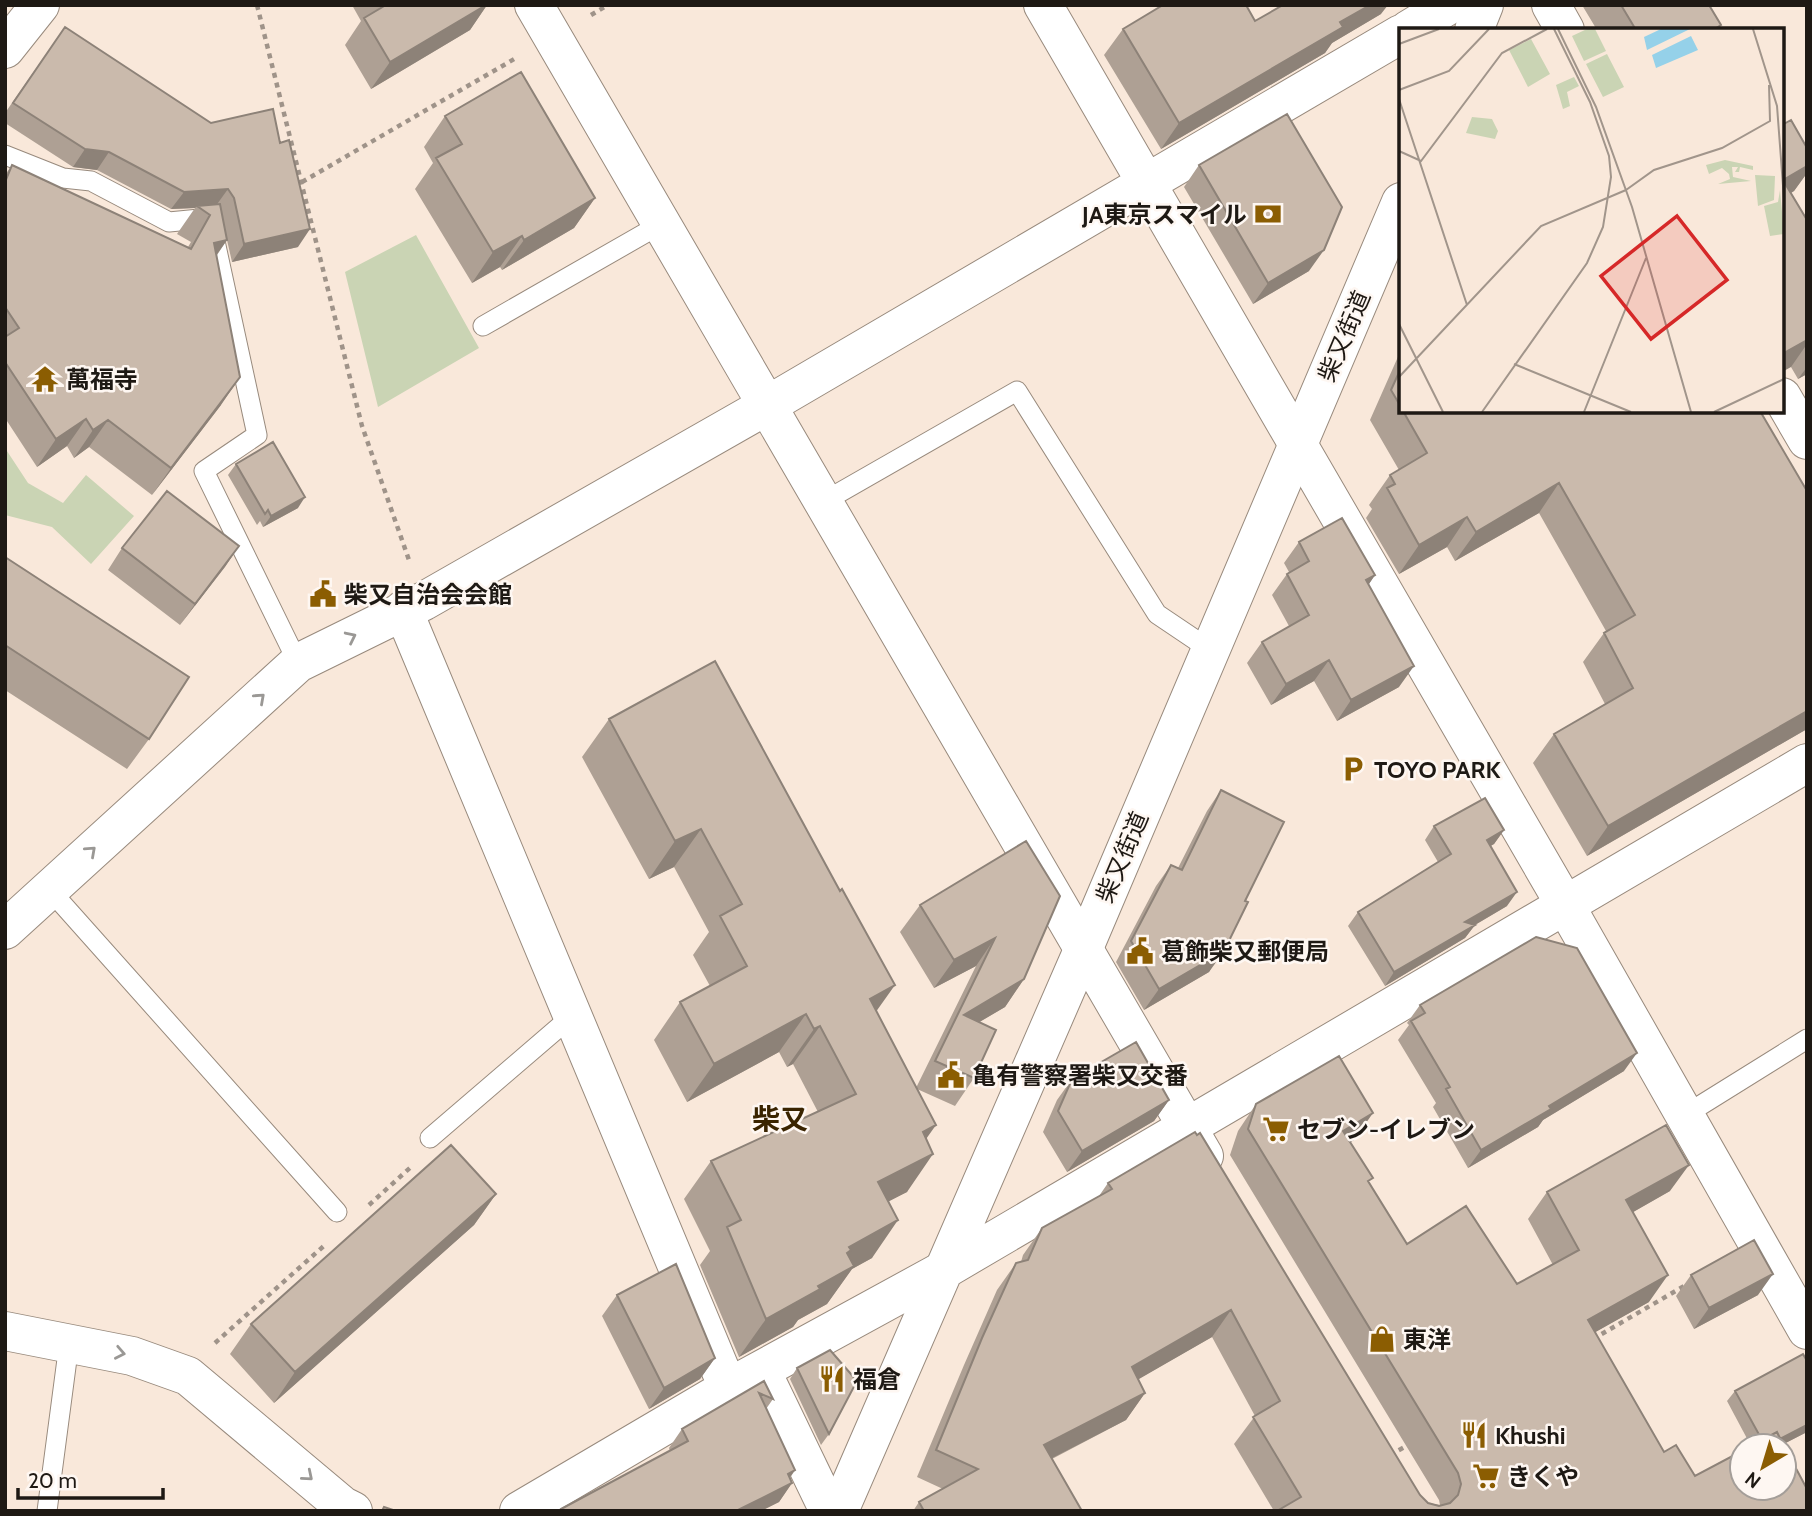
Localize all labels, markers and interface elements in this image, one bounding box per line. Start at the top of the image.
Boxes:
inset map [1399,28,1784,413]
bank icon: JA東京スマイル [1253,199,1283,229]
place label: JA東京スマイル [1081,200,1247,229]
street label: 柴又街道 [1312,286,1376,386]
temple icon: 萬福寺 [30,364,60,394]
place label: 萬福寺 [66,365,138,394]
public building icon: 柴又自治会会館 [308,579,338,609]
place label: 柴又自治会会館 [344,580,512,609]
one-way arrow [343,631,356,645]
one-way arrow [251,693,264,706]
parking icon: TOYO PARK [1338,754,1368,784]
place label: TOYO PARK [1374,755,1501,784]
street label: 柴又街道 [1090,807,1154,907]
one-way arrow [83,846,96,859]
public building icon: 葛飾柴又郵便局 [1125,936,1155,966]
place label: 葛飾柴又郵便局 [1161,937,1329,966]
public building icon: 亀有警察署柴又交番 [936,1060,966,1090]
place label: 亀有警察署柴又交番 [972,1061,1188,1090]
district label: 柴又 [752,1102,808,1136]
supermarket icon: セブン-イレブン [1261,1114,1291,1144]
place label: セブン-イレブン [1297,1115,1475,1144]
shop icon: 東洋 [1367,1324,1397,1354]
place label: 東洋 [1403,1325,1451,1354]
one-way arrow [114,1345,126,1360]
restaurant icon: 福倉 [817,1364,847,1394]
place label: 福倉 [853,1365,901,1394]
restaurant icon: Khushi [1459,1420,1489,1450]
place label: Khushi [1495,1421,1566,1450]
north arrow [1728,1432,1798,1502]
scale bar [18,1456,163,1500]
supermarket icon: きくや [1471,1461,1501,1491]
place label: きくや [1507,1462,1579,1491]
text: N [1740,1467,1765,1493]
text: 20 m [28,1468,77,1493]
one-way arrow [299,1468,312,1480]

